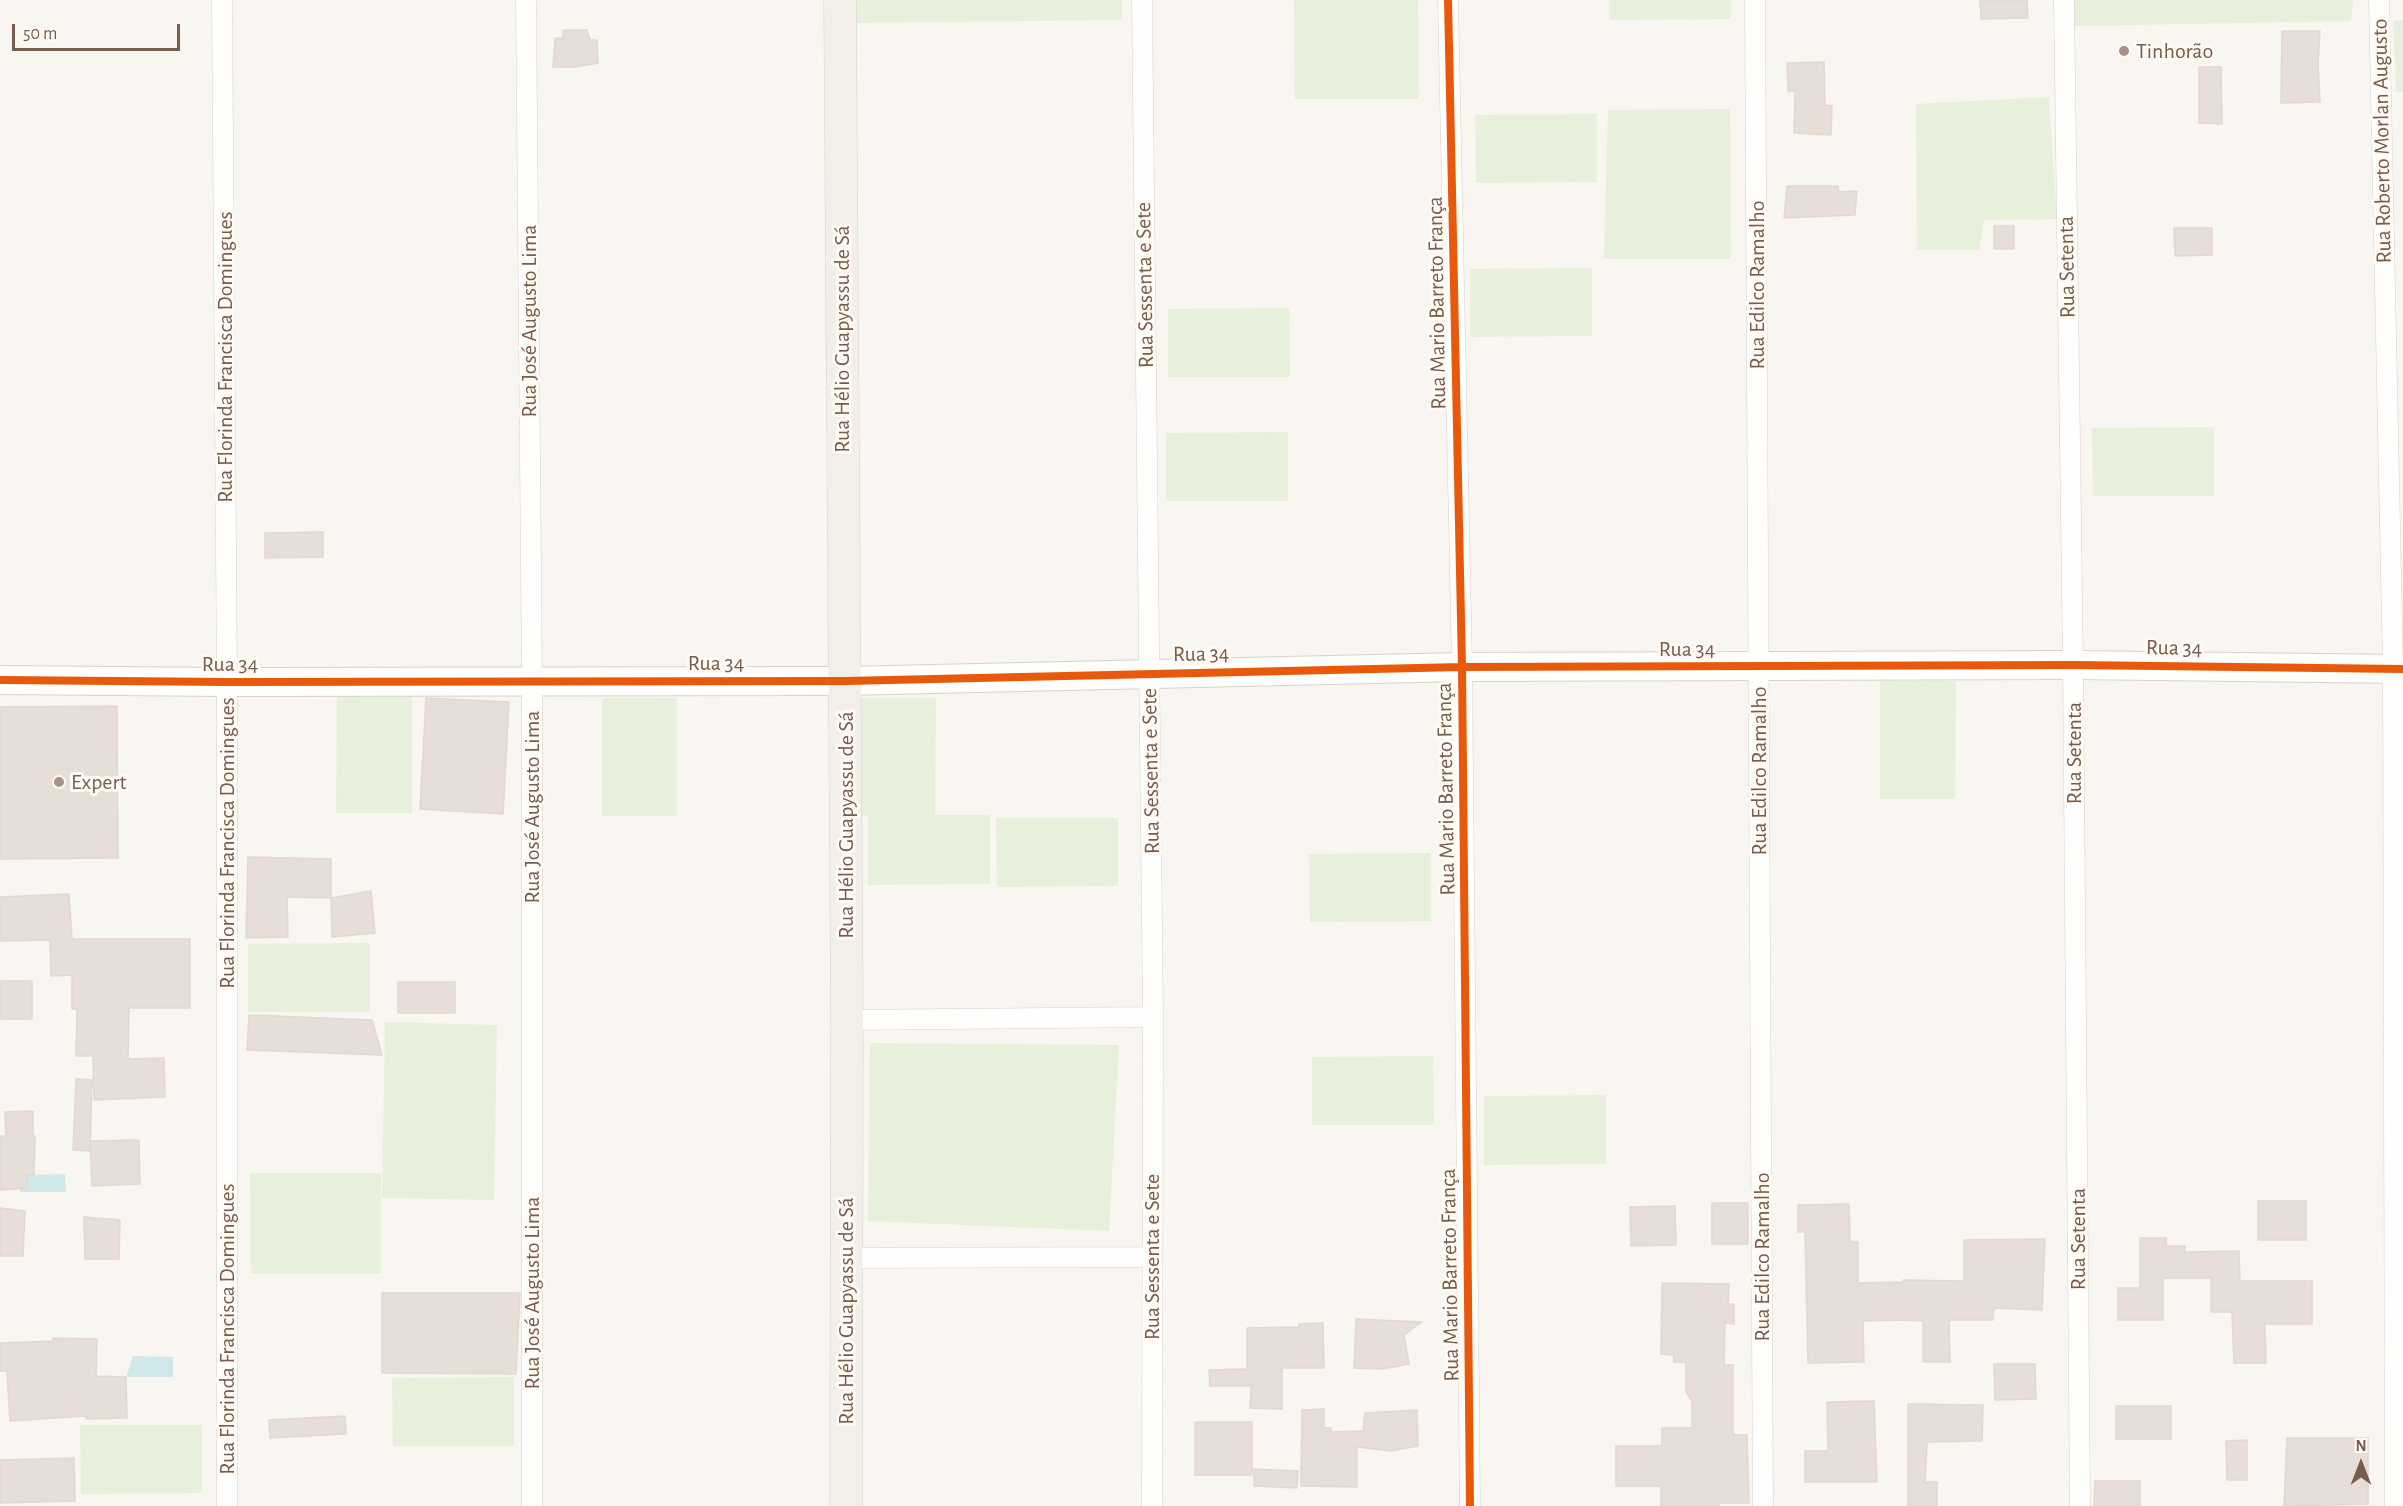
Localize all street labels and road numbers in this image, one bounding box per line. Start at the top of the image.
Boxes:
street label: Rua Roberto Morlan Augusto [2367,18,2397,264]
street label: Rua Mario Barreto França [1422,196,1452,410]
street label: Rua Edilco Ramalho [1744,200,1770,370]
street label: Rua Sessenta e Sete [1130,202,1160,368]
street label: Rua Florinda Francisca Domingues [212,211,238,503]
street label: Rua Setenta [2053,216,2081,318]
street label: Rua José Augusto Lima [516,225,542,417]
street label: Rua Hélio Guapyassu de Sá [829,225,855,453]
street label: Rua 34 [2146,634,2202,662]
street label: Rua 34 [1659,636,1715,662]
street label: Rua 34 [1173,640,1229,668]
street label: Rua 34 [688,650,744,676]
street label: Rua 34 [202,651,258,677]
street label: Rua Mario Barreto França [1431,682,1461,896]
street label: Rua Edilco Ramalho [1746,686,1772,856]
street label: Rua Sessenta e Sete [1136,688,1166,854]
street label: Rua Florinda Francisca Domingues [214,697,240,989]
street label: Rua Setenta [2061,702,2087,804]
street label: Rua José Augusto Lima [519,711,545,903]
street label: Rua Hélio Guapyassu de Sá [833,711,859,939]
street label: Rua Mario Barreto França [1435,1168,1465,1382]
street label: Rua Edilco Ramalho [1749,1172,1775,1342]
street label: Rua Sessenta e Sete [1139,1174,1165,1340]
street label: Rua Florinda Francisca Domingues [214,1183,240,1475]
street label: Rua Setenta [2065,1188,2091,1290]
street label: Rua José Augusto Lima [519,1197,545,1389]
street label: Rua Hélio Guapyassu de Sá [833,1197,859,1425]

